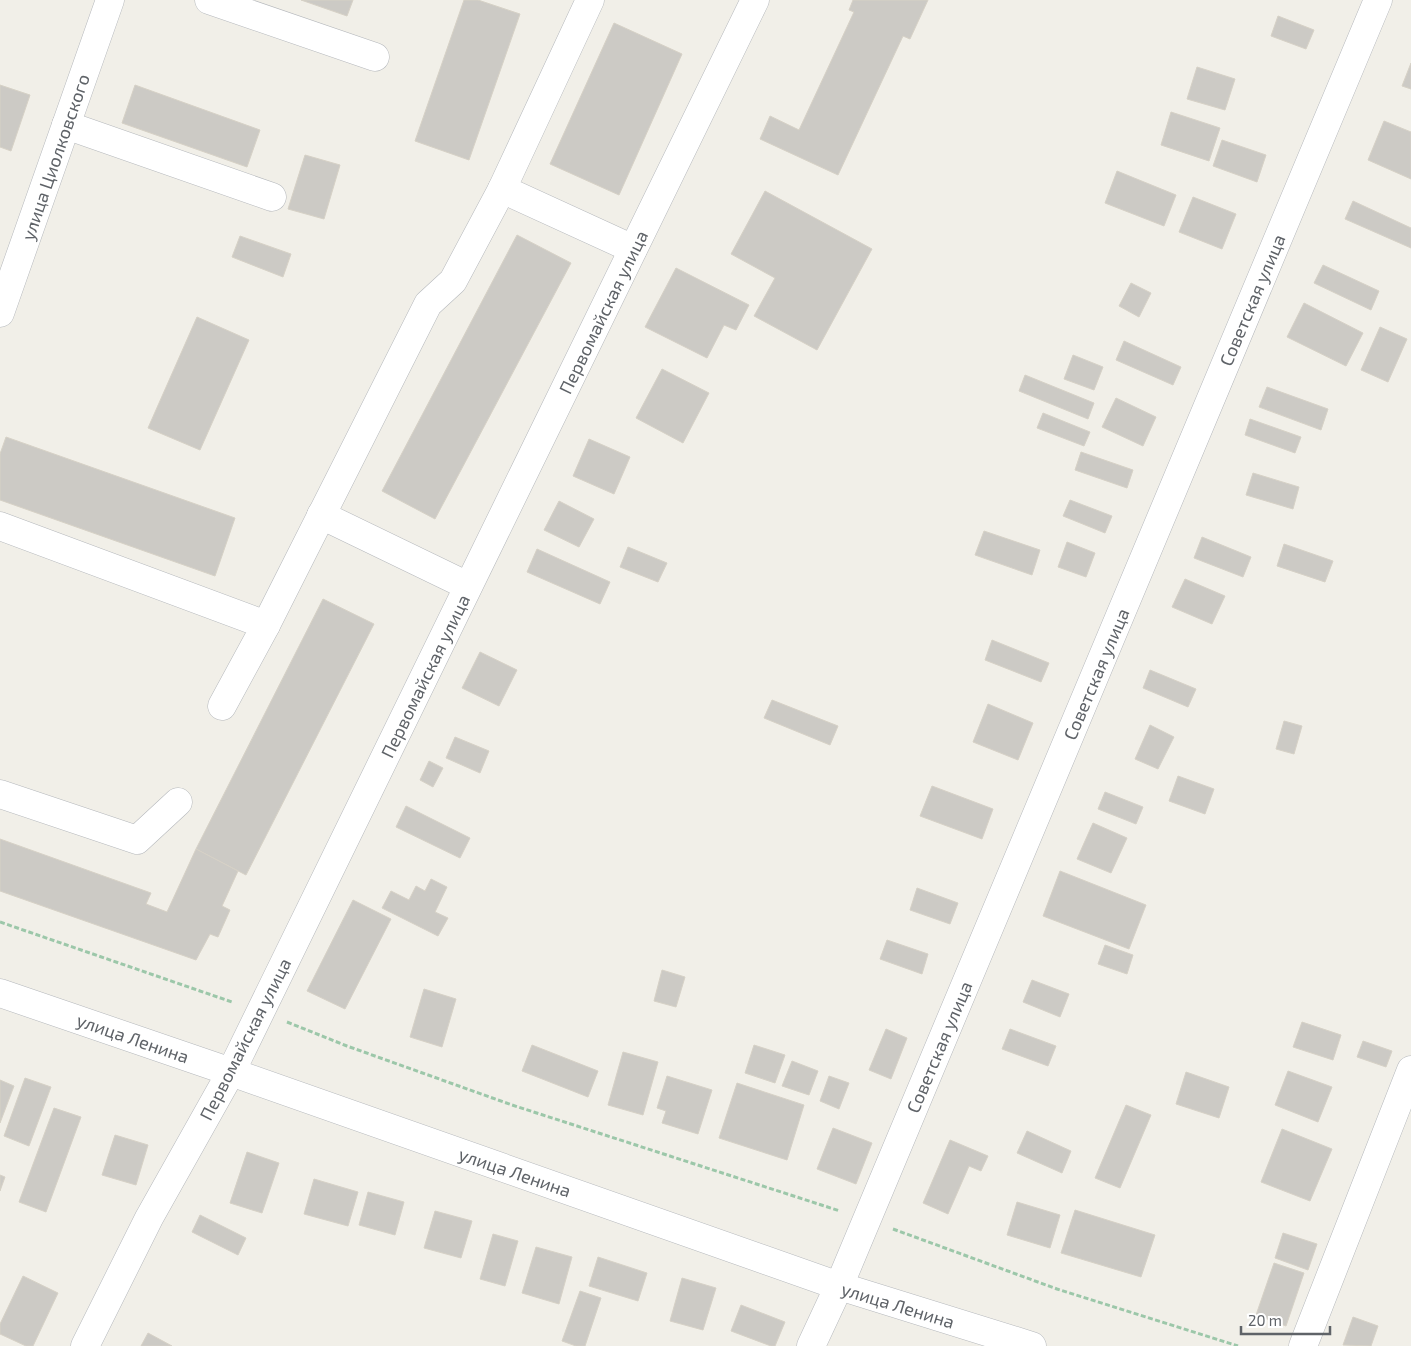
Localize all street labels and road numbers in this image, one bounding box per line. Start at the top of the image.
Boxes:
street label: улица Циолковского [16,71,94,243]
street label: Первомайская улица [554,227,652,397]
street label: Советская улица [1214,231,1290,369]
street label: Первомайская улица [376,591,474,761]
street label: Советская улица [1058,605,1134,743]
street label: Первомайская улица [195,954,295,1124]
street label: Советская улица [901,978,977,1116]
street label: улица Ленина [74,1009,192,1067]
street label: улица Ленина [456,1143,574,1201]
street label: улица Ленина [839,1277,957,1333]

